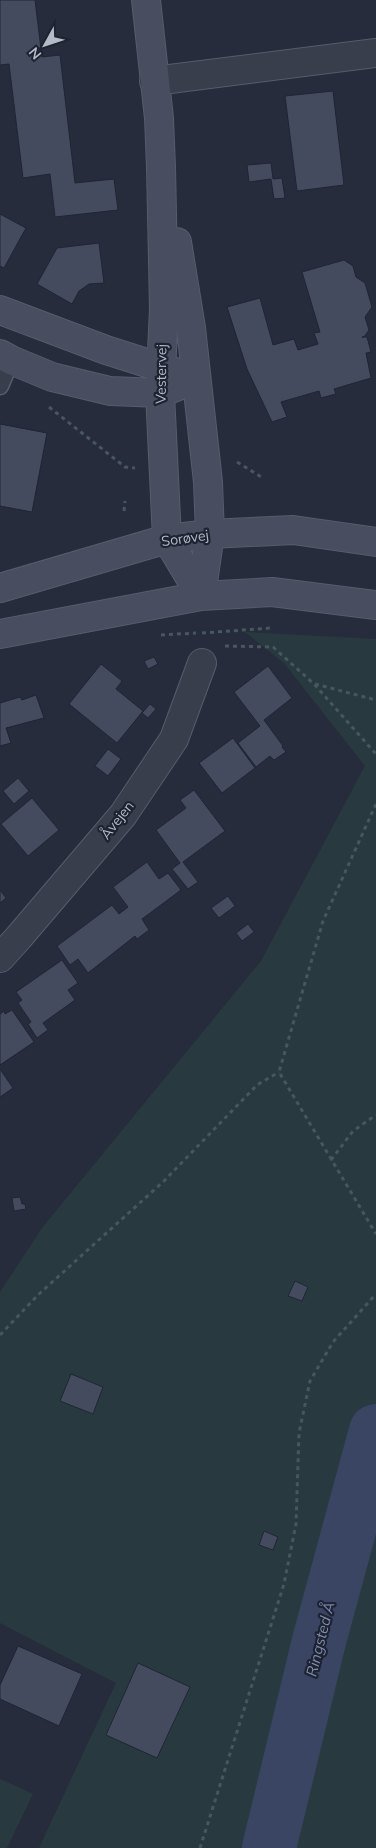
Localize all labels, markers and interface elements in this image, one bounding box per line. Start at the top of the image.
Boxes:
north arrow [20,20,70,70]
text: N [25,44,45,63]
street label: Vestervej [151,344,171,404]
street label: Sorøvej [160,526,210,550]
street label: Åvejen [96,797,138,843]
water label: Ringsted Å [301,1599,338,1678]

